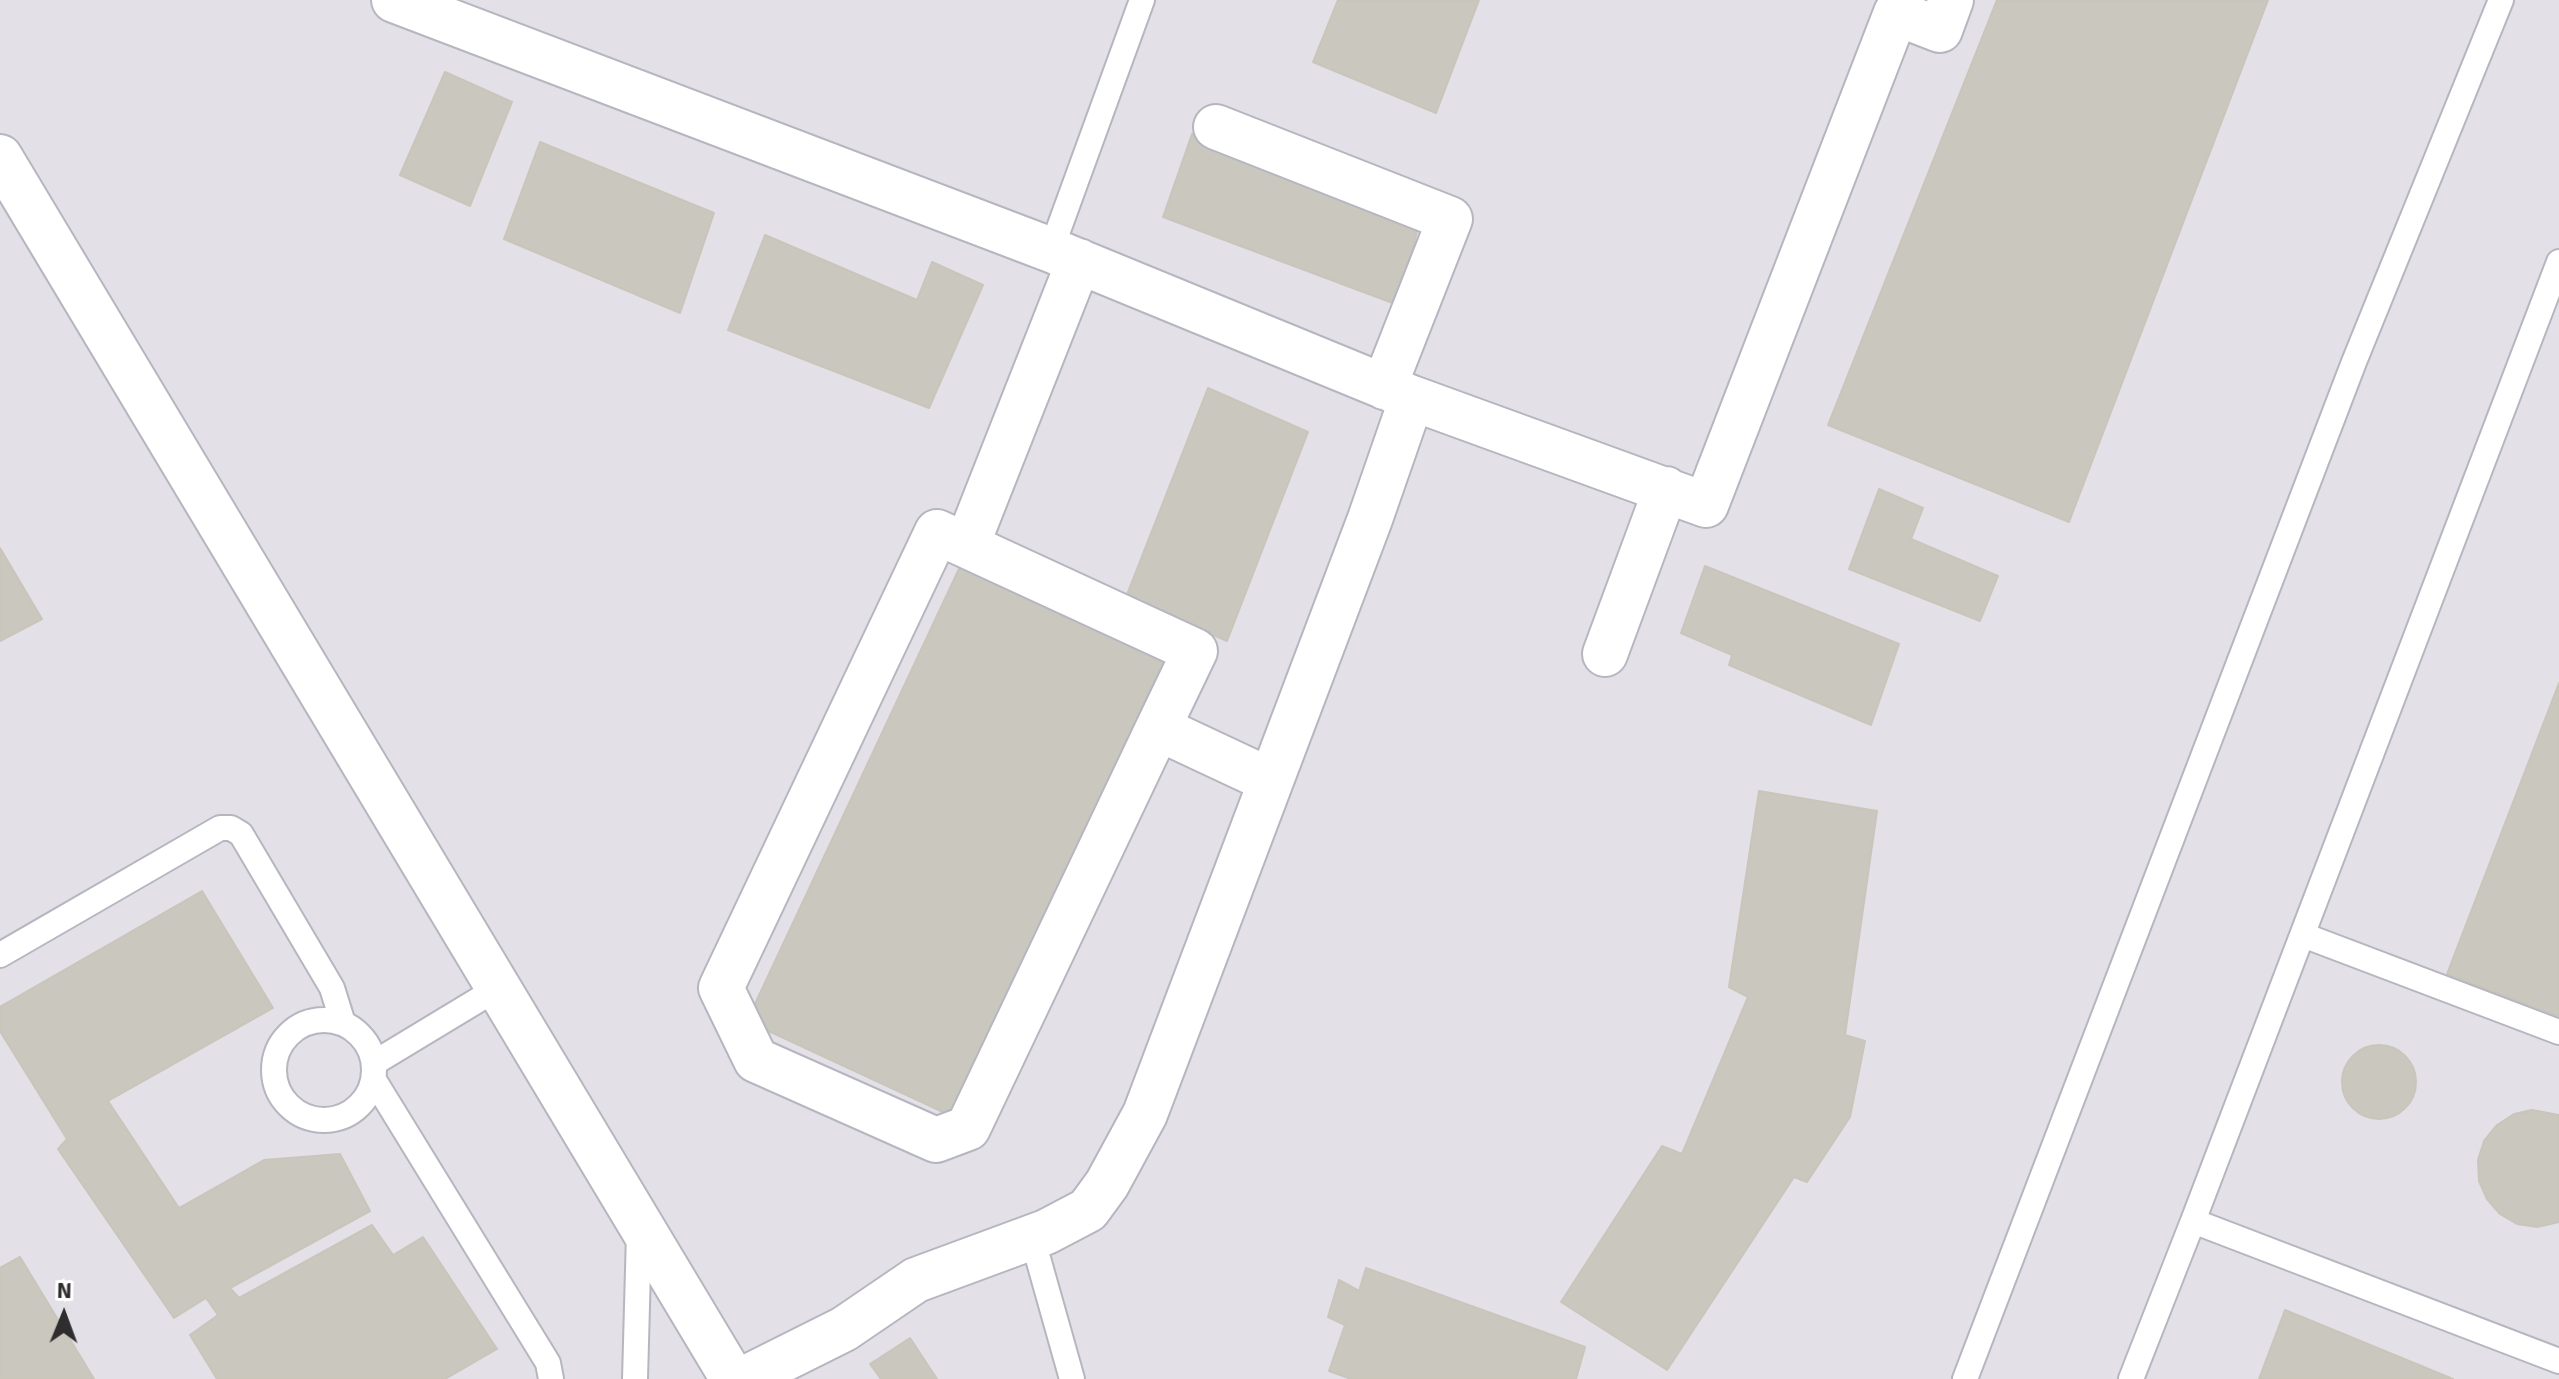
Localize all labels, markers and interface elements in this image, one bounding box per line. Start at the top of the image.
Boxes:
north arrow [24,1275,104,1355]
text: N [57,1277,72,1304]

